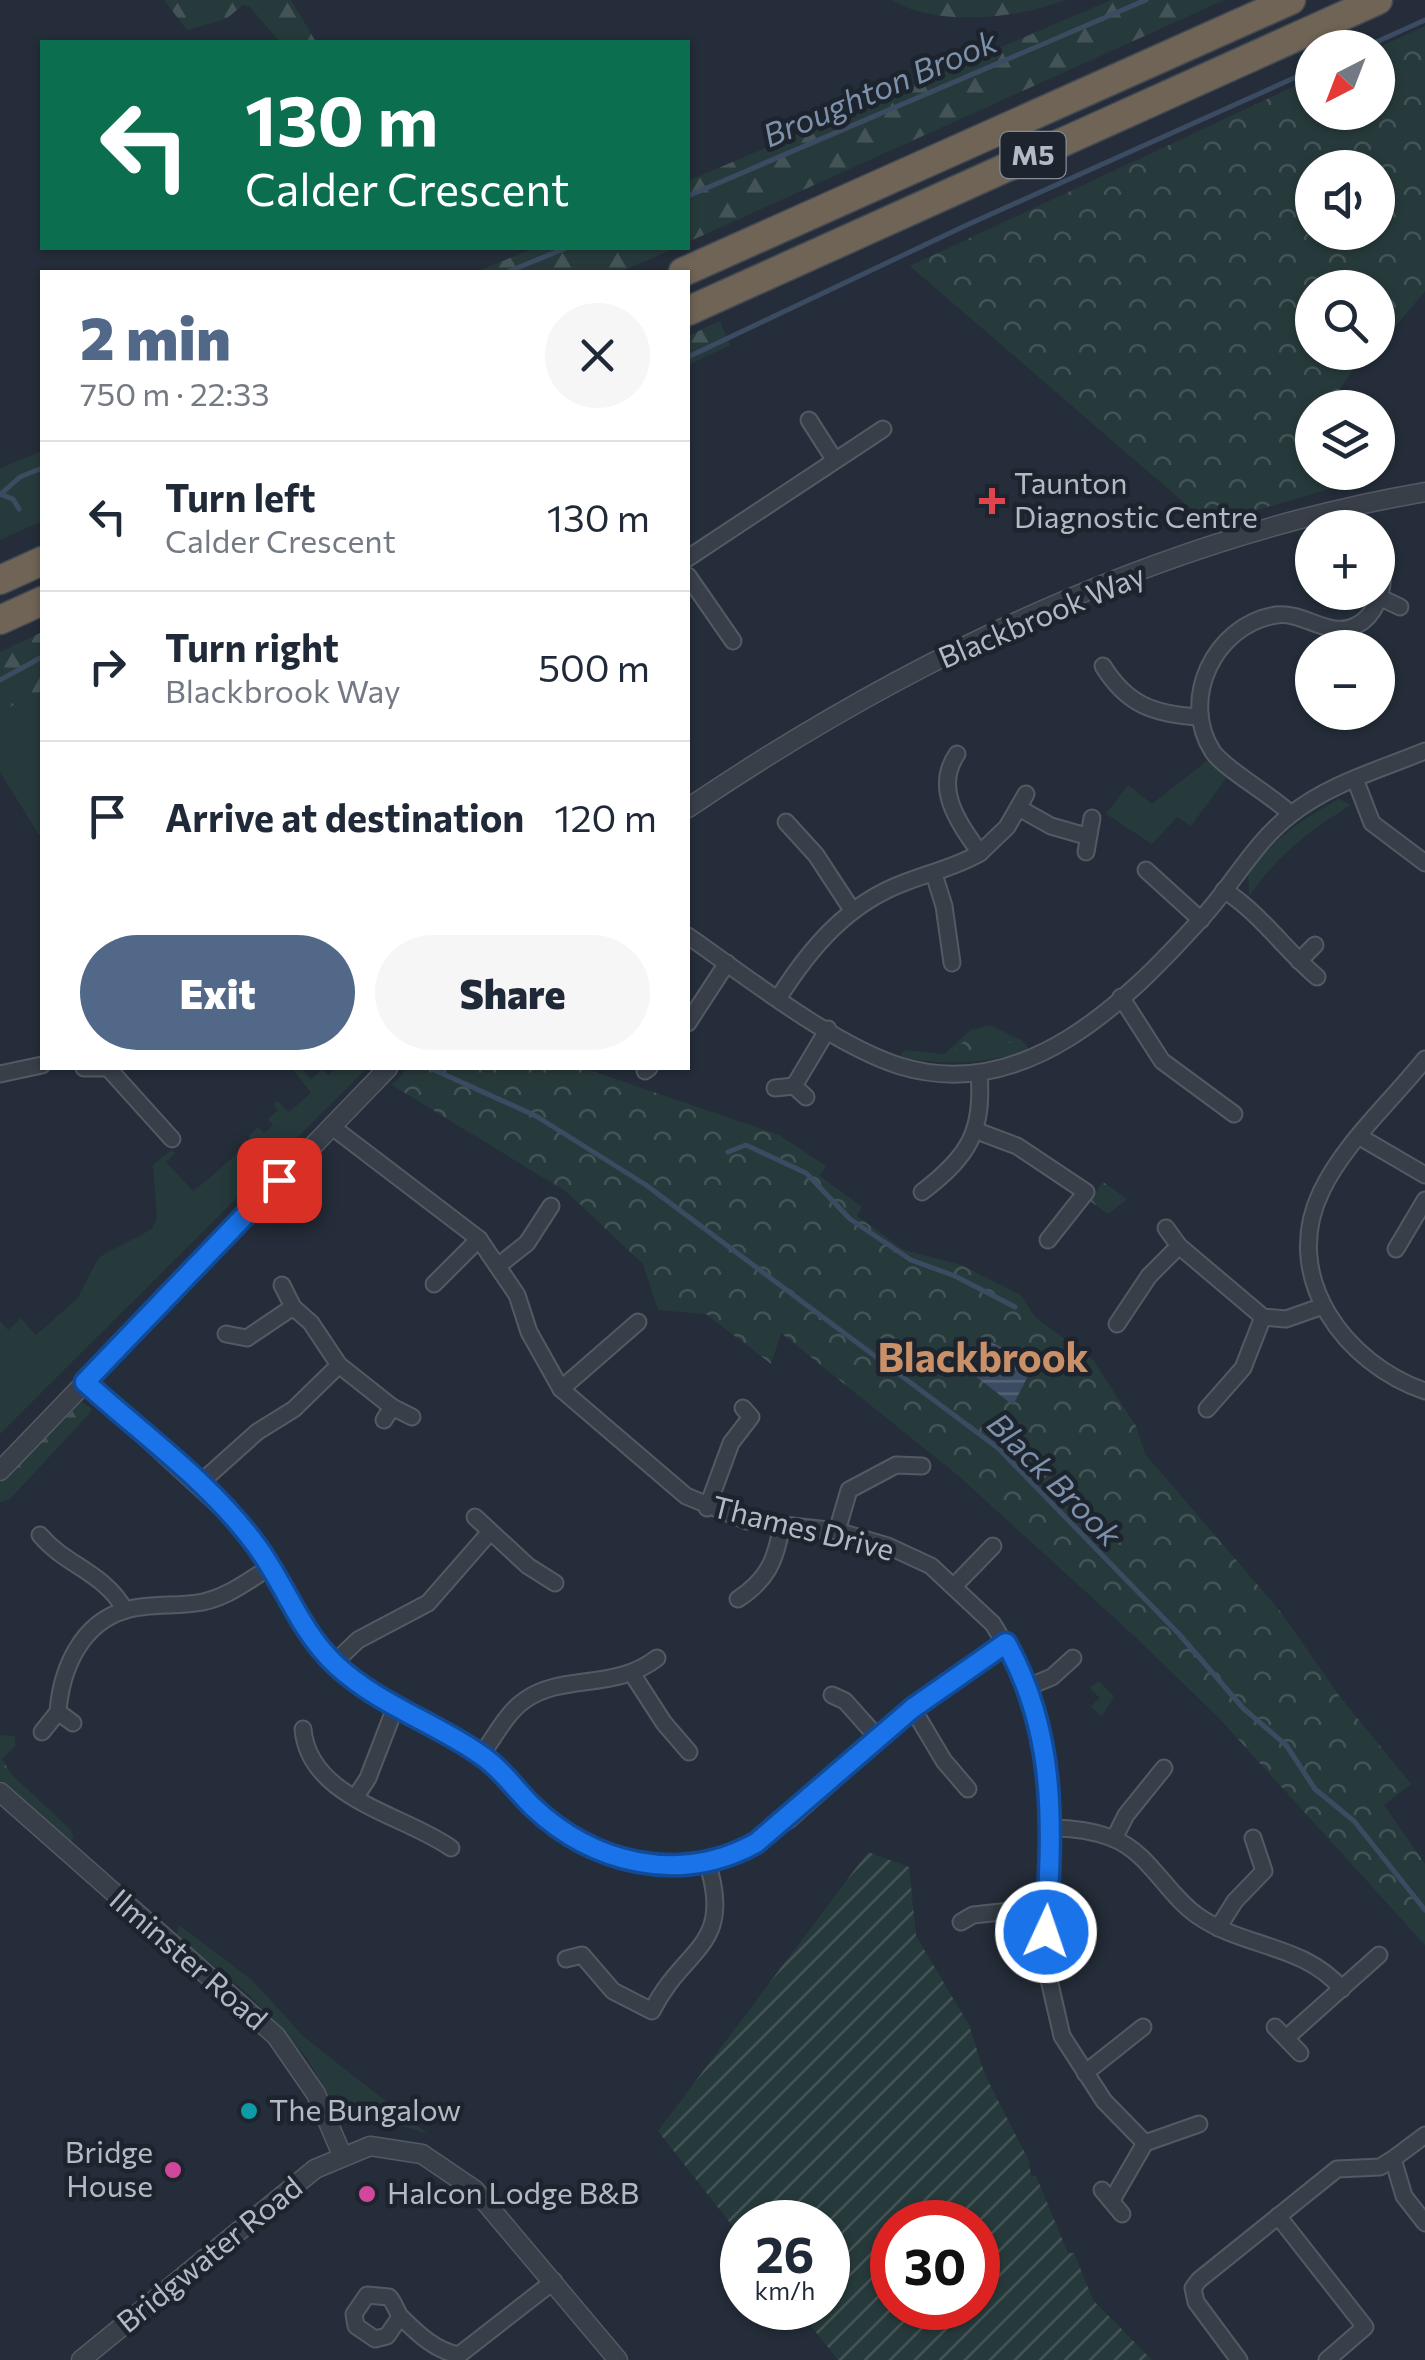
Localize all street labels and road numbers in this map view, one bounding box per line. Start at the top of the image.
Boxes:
road number: M5 [1000,132,1066,178]
street label: Blackbrook Way [932,555,1150,675]
street label: Thames Drive [709,1486,898,1567]
street label: Ilminster Road [103,1880,276,2036]
street label: Bridgwater Road [108,2167,309,2339]

